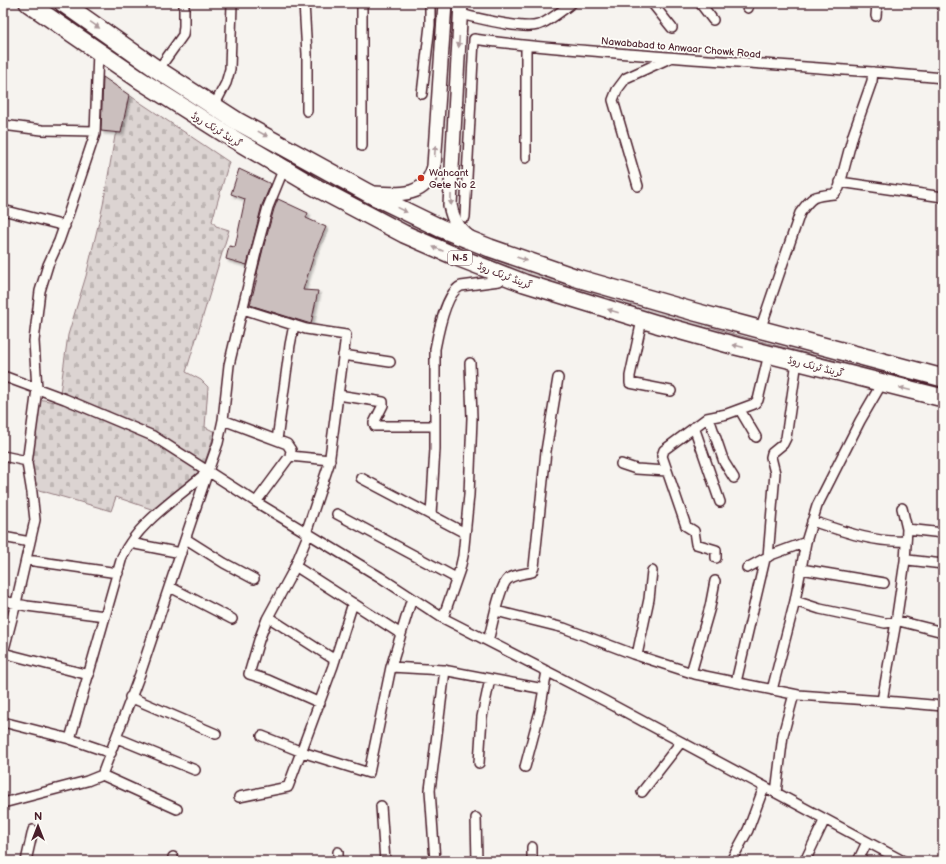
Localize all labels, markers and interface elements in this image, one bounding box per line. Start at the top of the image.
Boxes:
one-way arrow [90,21,101,30]
street label: Nawababad to Anwaar Chowk Road [601,35,762,61]
one-way arrow [455,36,462,48]
street label: گرینڈ ٹرنک روڈ [189,110,244,150]
one-way arrow [257,131,269,138]
one-way arrow [432,145,439,157]
place label: Wahcant Gete No 2 [429,167,476,191]
marker: Wahcant Gete No 2 [416,173,426,183]
one-way arrow [448,194,454,207]
one-way arrow [396,207,407,213]
one-way arrow [432,245,444,251]
road number: N-5 [448,251,472,265]
one-way arrow [516,256,528,262]
street label: گرینڈ ٹرنک روڈ [476,260,534,292]
one-way arrow [607,308,619,314]
one-way arrow [732,343,744,349]
street label: گرینڈ ٹرنک روڈ [786,354,845,380]
one-way arrow [899,385,911,391]
north arrow [18,806,58,846]
text: N [34,810,42,823]

